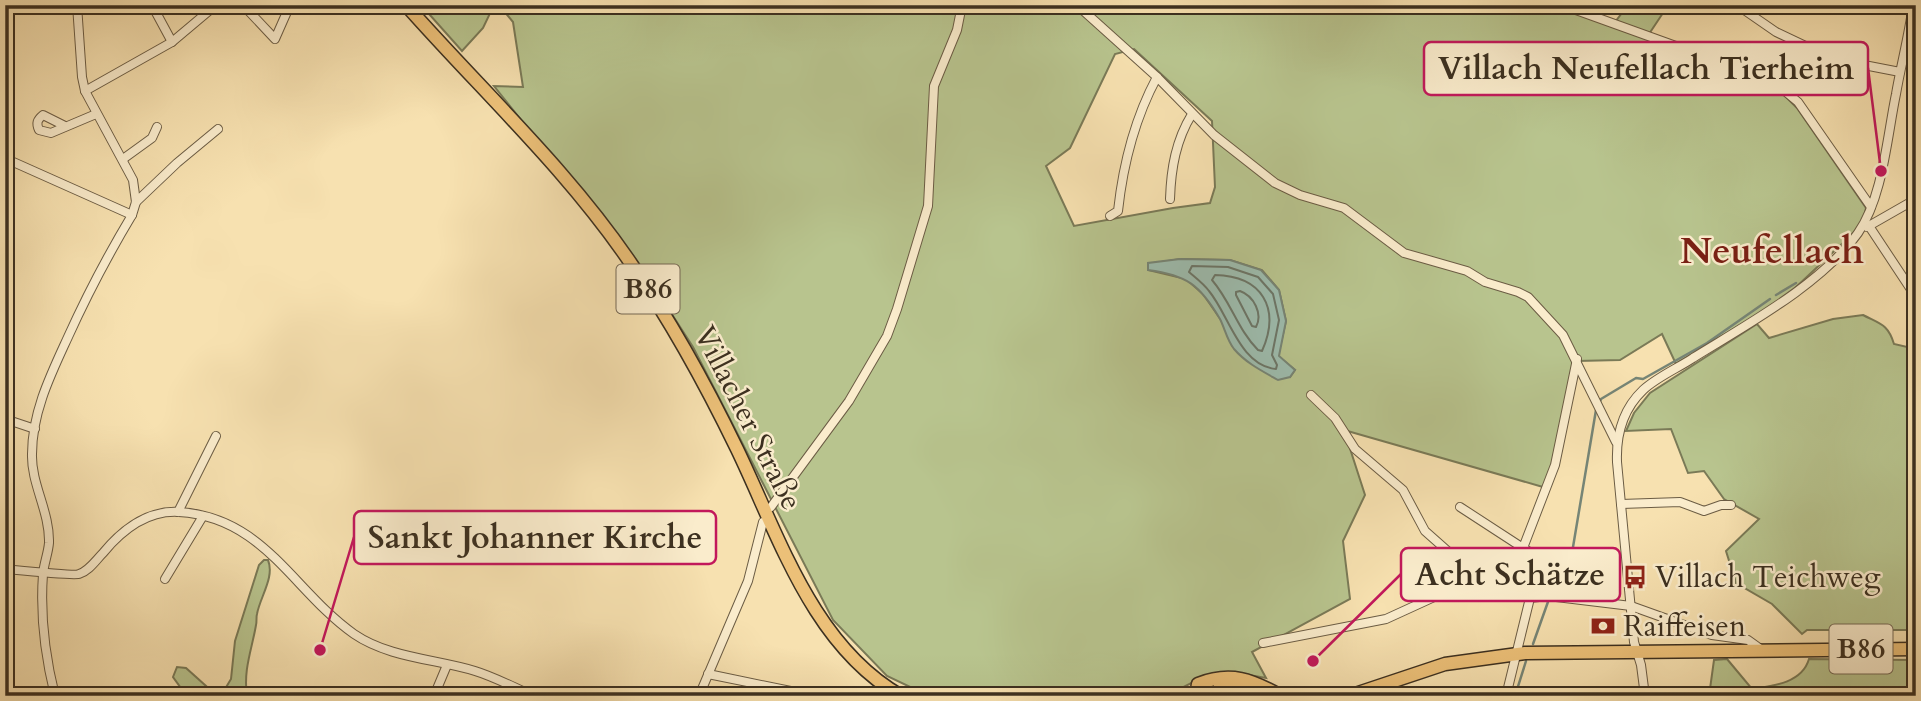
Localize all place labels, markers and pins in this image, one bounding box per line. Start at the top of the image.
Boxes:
callout: Villach Neufellach Tierheim [1424,42,1868,95]
callout: Sankt Johanner Kirche [354,511,716,564]
callout: Acht Schätze [1401,548,1620,601]
place label: Villach Teichweg [1655,557,1881,598]
bus stop icon: Villach Teichweg [1621,563,1649,591]
place label: Raiffeisen [1623,606,1746,647]
bank icon: Raiffeisen [1589,612,1617,640]

